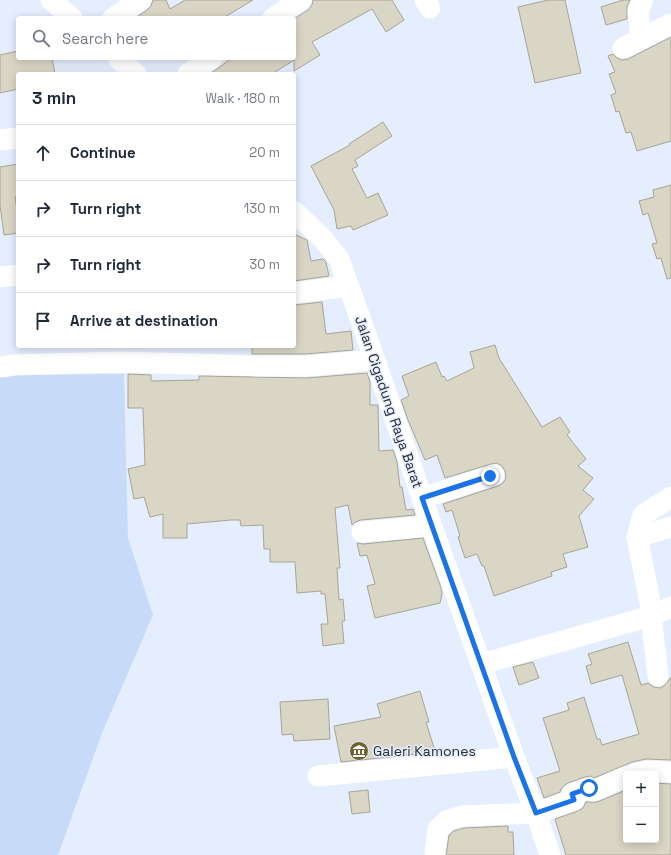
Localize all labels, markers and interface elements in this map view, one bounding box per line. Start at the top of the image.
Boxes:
search box [16,16,296,60]
icon: search [30,27,52,49]
text: Search here [62,29,148,48]
text: 3 min [32,87,76,109]
text: Walk · 180 m [206,90,280,107]
icon: ahead [32,142,54,164]
text: Continue [70,143,136,162]
text: 20 m [249,144,280,161]
icon: right [32,198,54,220]
text: Turn right [70,199,141,218]
text: 130 m [244,200,280,217]
icon: right [32,254,54,276]
text: Turn right [70,255,141,274]
text: 30 m [249,256,280,273]
icon: arrive [32,310,54,332]
text: Arrive at destination [70,311,218,330]
street label: Jalan Cigadung Raya Barat [351,313,427,491]
route end [481,467,499,485]
museum icon: Galeri Kamones [348,740,370,762]
place label: Galeri Kamones [373,742,476,760]
map controls [623,771,659,843]
button: + [623,771,659,807]
route start [580,779,598,797]
button: − [623,807,659,843]

